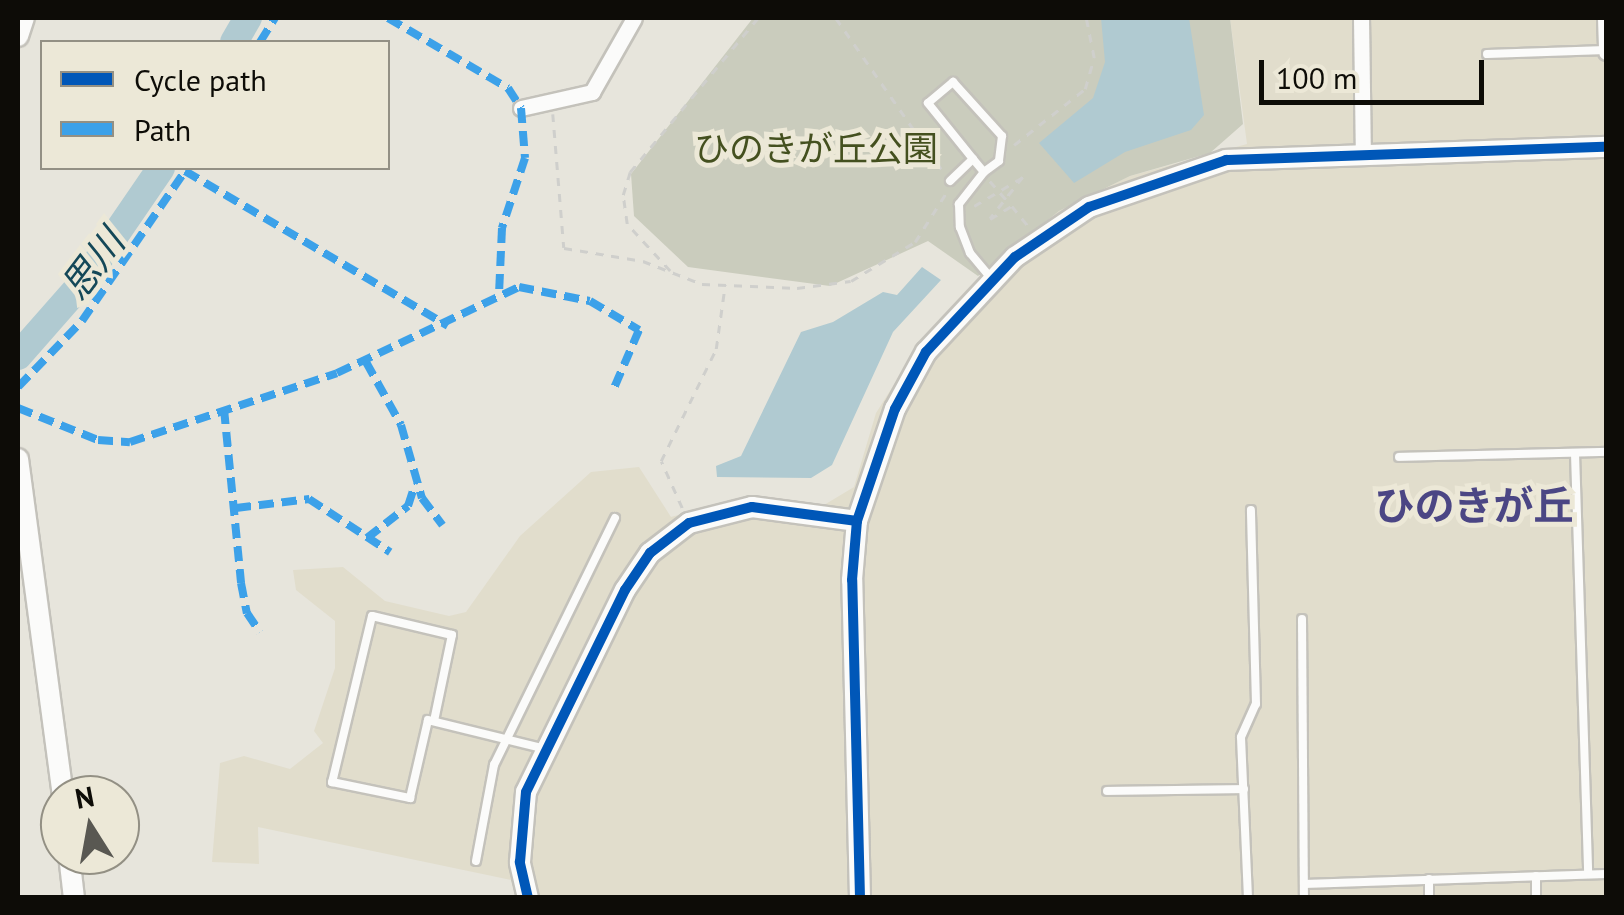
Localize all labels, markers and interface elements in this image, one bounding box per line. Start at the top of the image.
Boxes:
legend [40,40,390,170]
scale bar [1264,40,1489,102]
text: 100 m [1276,58,1357,97]
text: Cycle path [134,60,267,99]
text: Path [134,110,191,149]
park label: ひのきが丘公園 [694,127,938,169]
water label: 思川 [51,220,133,308]
district label: ひのきが丘 [1374,481,1574,529]
north arrow [40,775,140,875]
text: N [72,777,97,817]

